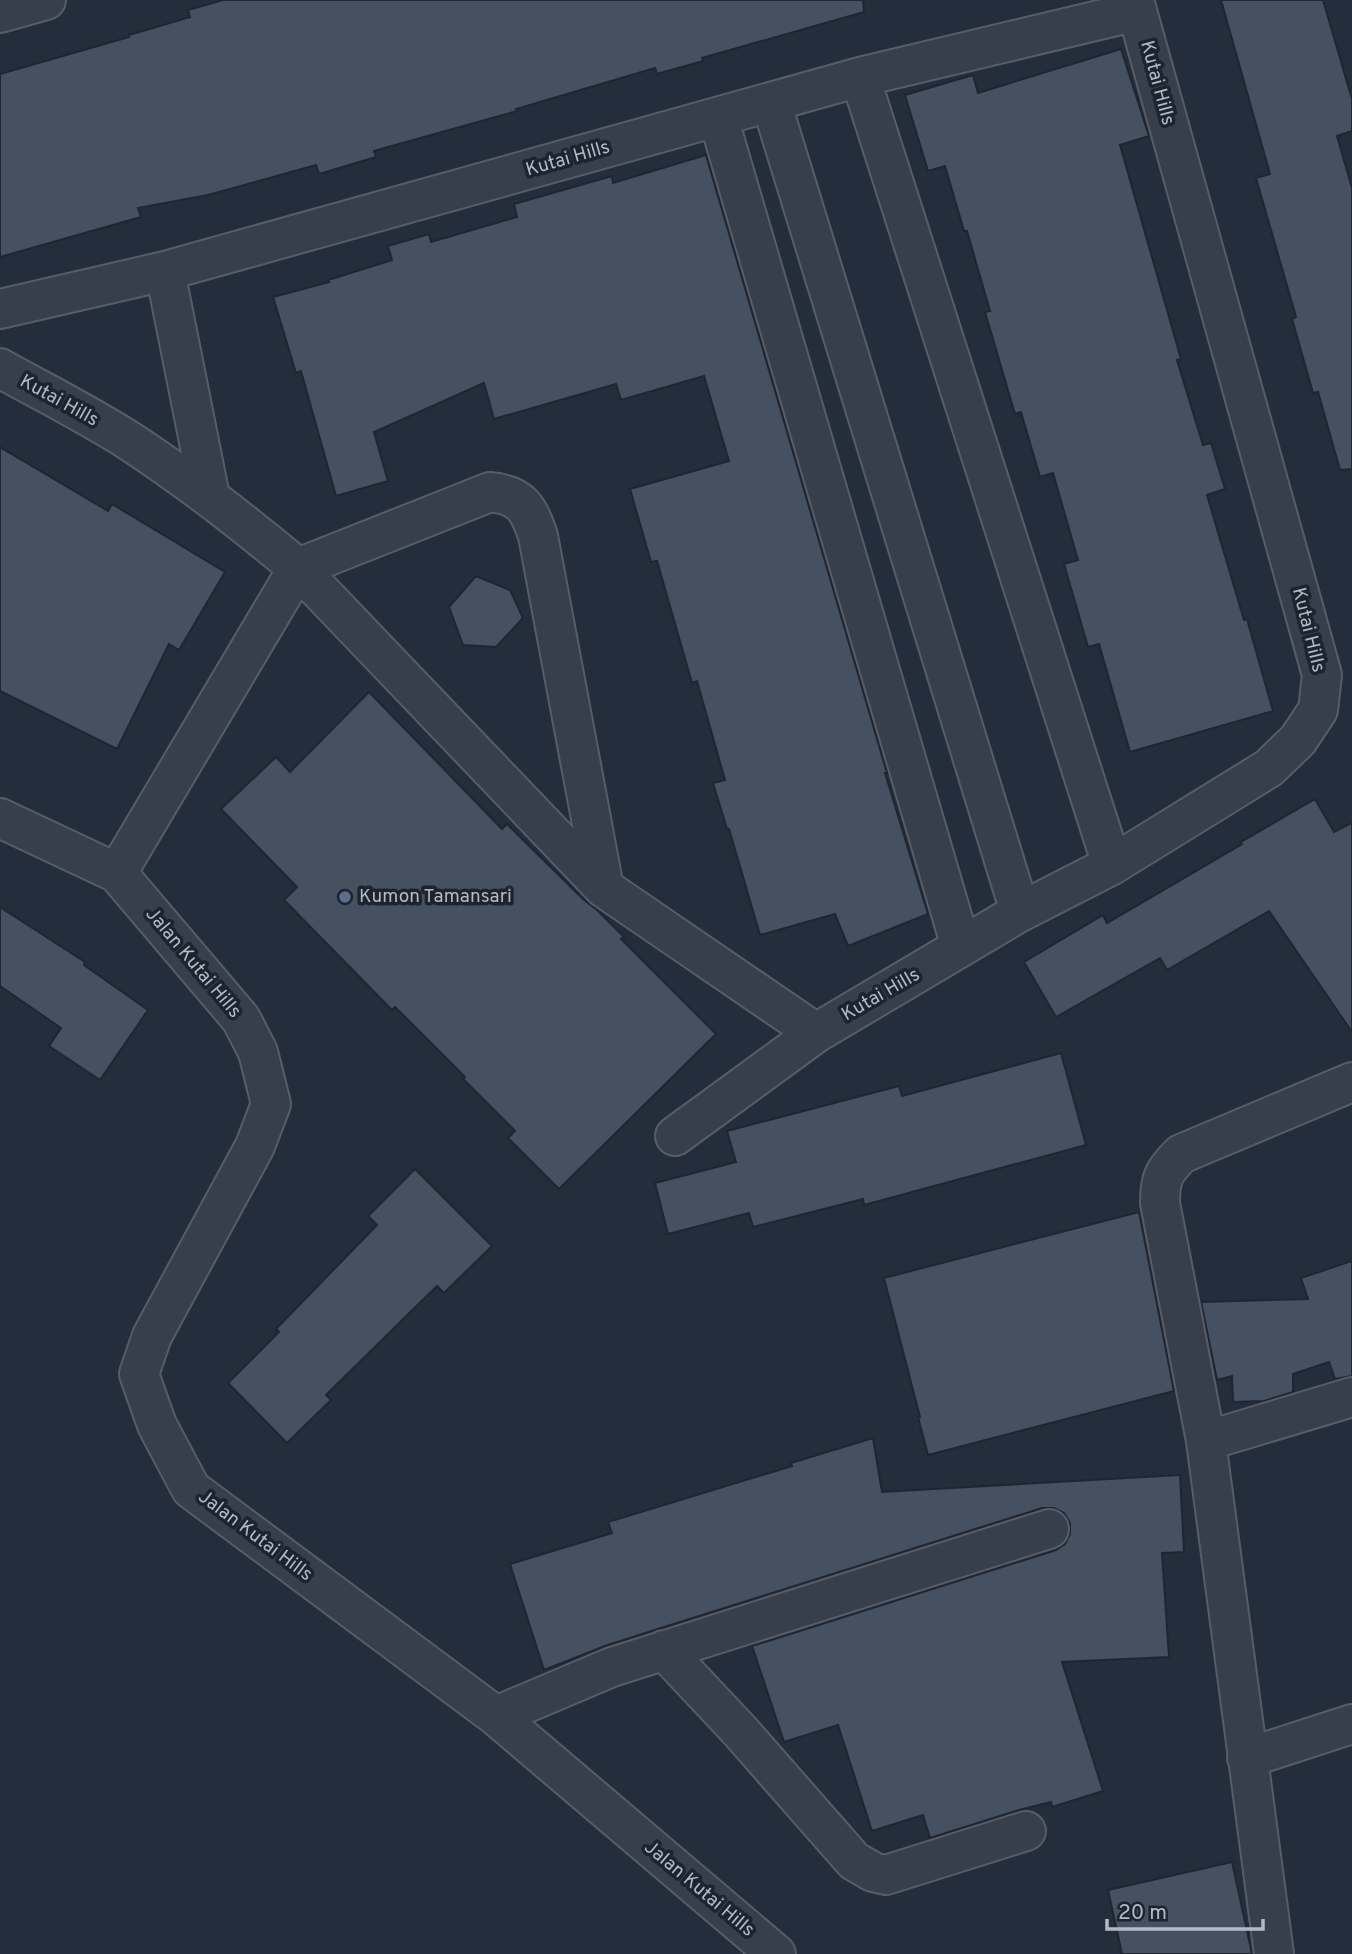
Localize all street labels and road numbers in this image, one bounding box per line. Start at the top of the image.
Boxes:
street label: Kutai Hills [1134,38,1180,128]
street label: Kutai Hills [523,136,613,182]
street label: Kutai Hills [15,370,103,432]
street label: Kutai Hills [1286,585,1330,675]
street label: Jalan Kutai Hills [140,903,246,1023]
street label: Kutai Hills [838,963,924,1027]
street label: Jalan Kutai Hills [193,1485,317,1587]
street label: Jalan Kutai Hills [639,1836,759,1942]

